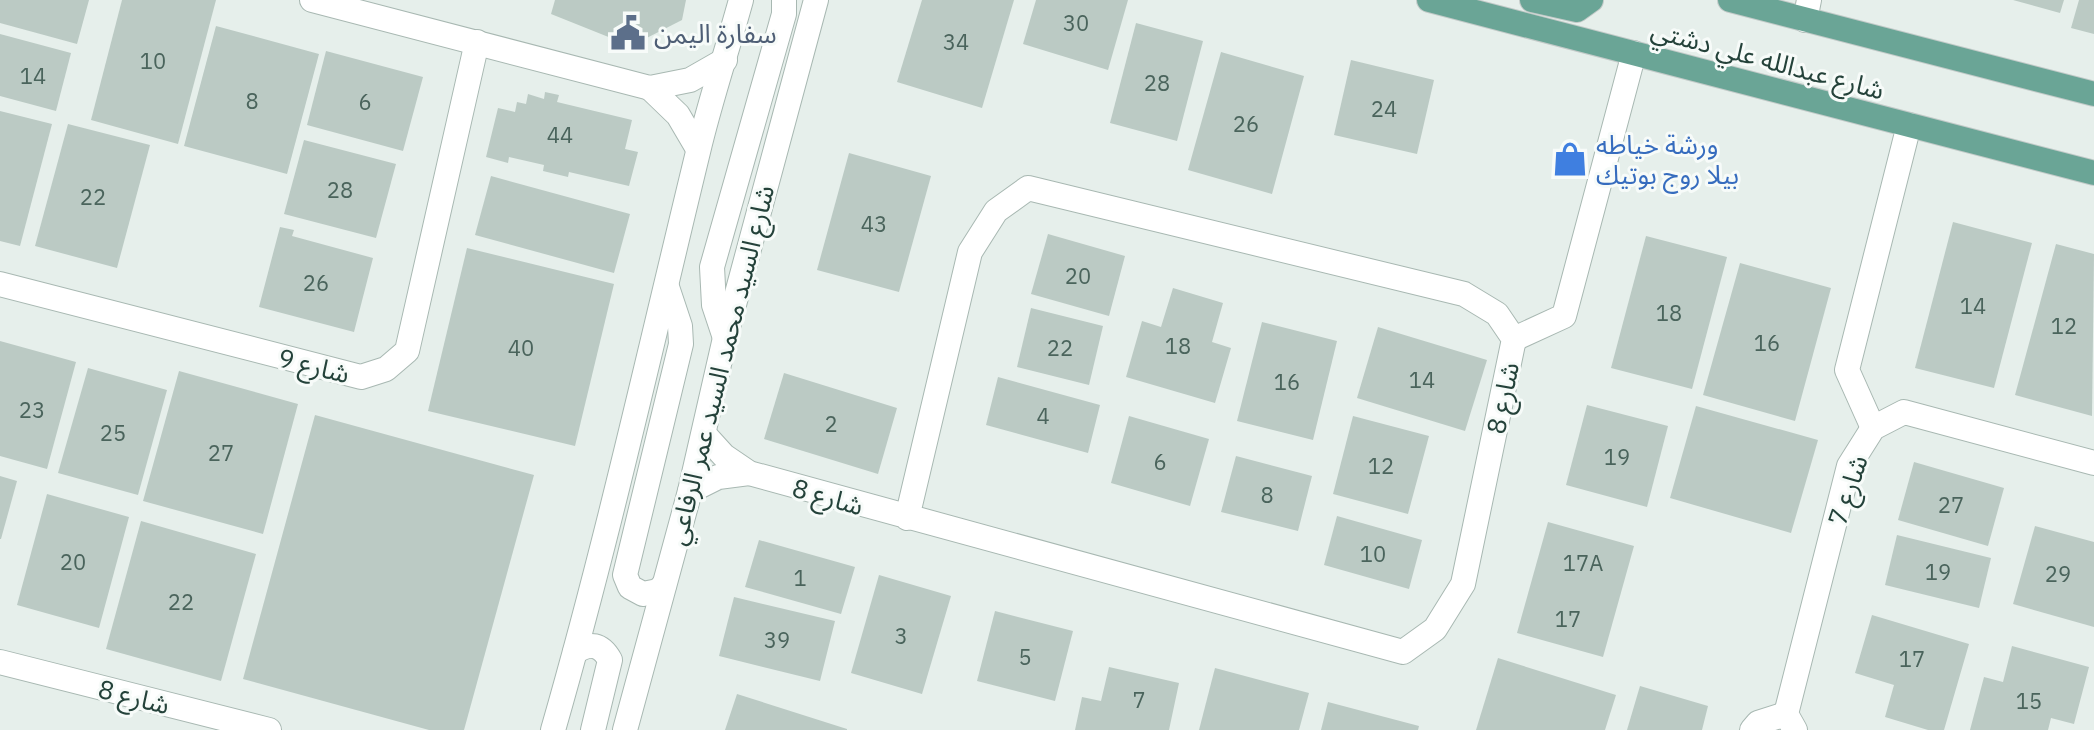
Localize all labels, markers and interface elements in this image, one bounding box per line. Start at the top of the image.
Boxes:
house number: 30 [1063,8,1089,37]
street label: شارع عبدالله علي دشتي [1647,12,1888,110]
public building icon: سفارة اليمن [609,14,647,52]
place label: سفارة اليمن [654,16,777,50]
house number: 34 [943,27,969,56]
house number: 10 [140,46,166,75]
house number: 14 [20,61,46,90]
house number: 28 [1144,68,1170,97]
house number: 8 [245,86,259,115]
house number: 6 [358,87,372,116]
house number: 24 [1371,94,1397,123]
house number: 26 [1233,109,1259,138]
house number: 44 [547,120,573,149]
place label: ورشة خياطه بيلا روج بوتيك [1596,127,1739,194]
shop icon: ورشة خياطه بيلا روج بوتيك [1551,140,1589,178]
house number: 28 [327,175,353,204]
street label: شارع السيد محمد السيد عمر الرفاعي [659,181,785,550]
house number: 22 [80,182,106,211]
house number: 43 [861,209,887,238]
house number: 20 [1065,261,1091,290]
house number: 26 [303,268,329,297]
house number: 14 [1960,291,1986,320]
house number: 18 [1656,298,1682,327]
house number: 12 [2051,311,2077,340]
house number: 16 [1754,328,1780,357]
house number: 18 [1165,331,1191,360]
house number: 40 [508,333,534,362]
house number: 22 [1047,333,1073,362]
street label: شارع 9 [274,340,353,393]
street label: شارع 8 [1478,359,1529,438]
house number: 14 [1409,365,1435,394]
house number: 16 [1274,367,1300,396]
house number: 23 [19,395,45,424]
house number: 4 [1036,401,1050,430]
house number: 2 [824,409,838,438]
house number: 25 [100,418,126,447]
house number: 27 [208,438,234,467]
house number: 19 [1604,442,1630,471]
house number: 6 [1153,447,1167,476]
street label: شارع 7 [1819,450,1878,531]
house number: 12 [1368,451,1394,480]
street label: شارع 8 [788,470,867,525]
house number: 8 [1260,480,1274,509]
house number: 27 [1938,490,1964,519]
house number: 10 [1360,539,1386,568]
house number: 20 [60,547,86,576]
house number: 17A [1563,548,1603,577]
house number: 19 [1925,557,1951,586]
house number: 29 [2045,559,2071,588]
house number: 1 [793,563,807,592]
house number: 22 [168,587,194,616]
house number: 17 [1555,604,1581,633]
house number: 3 [894,621,908,650]
house number: 39 [764,625,790,654]
house number: 5 [1018,642,1032,671]
house number: 17 [1899,644,1925,673]
street label: شارع 8 [94,671,173,724]
house number: 7 [1132,685,1146,714]
house number: 15 [2016,686,2042,715]

